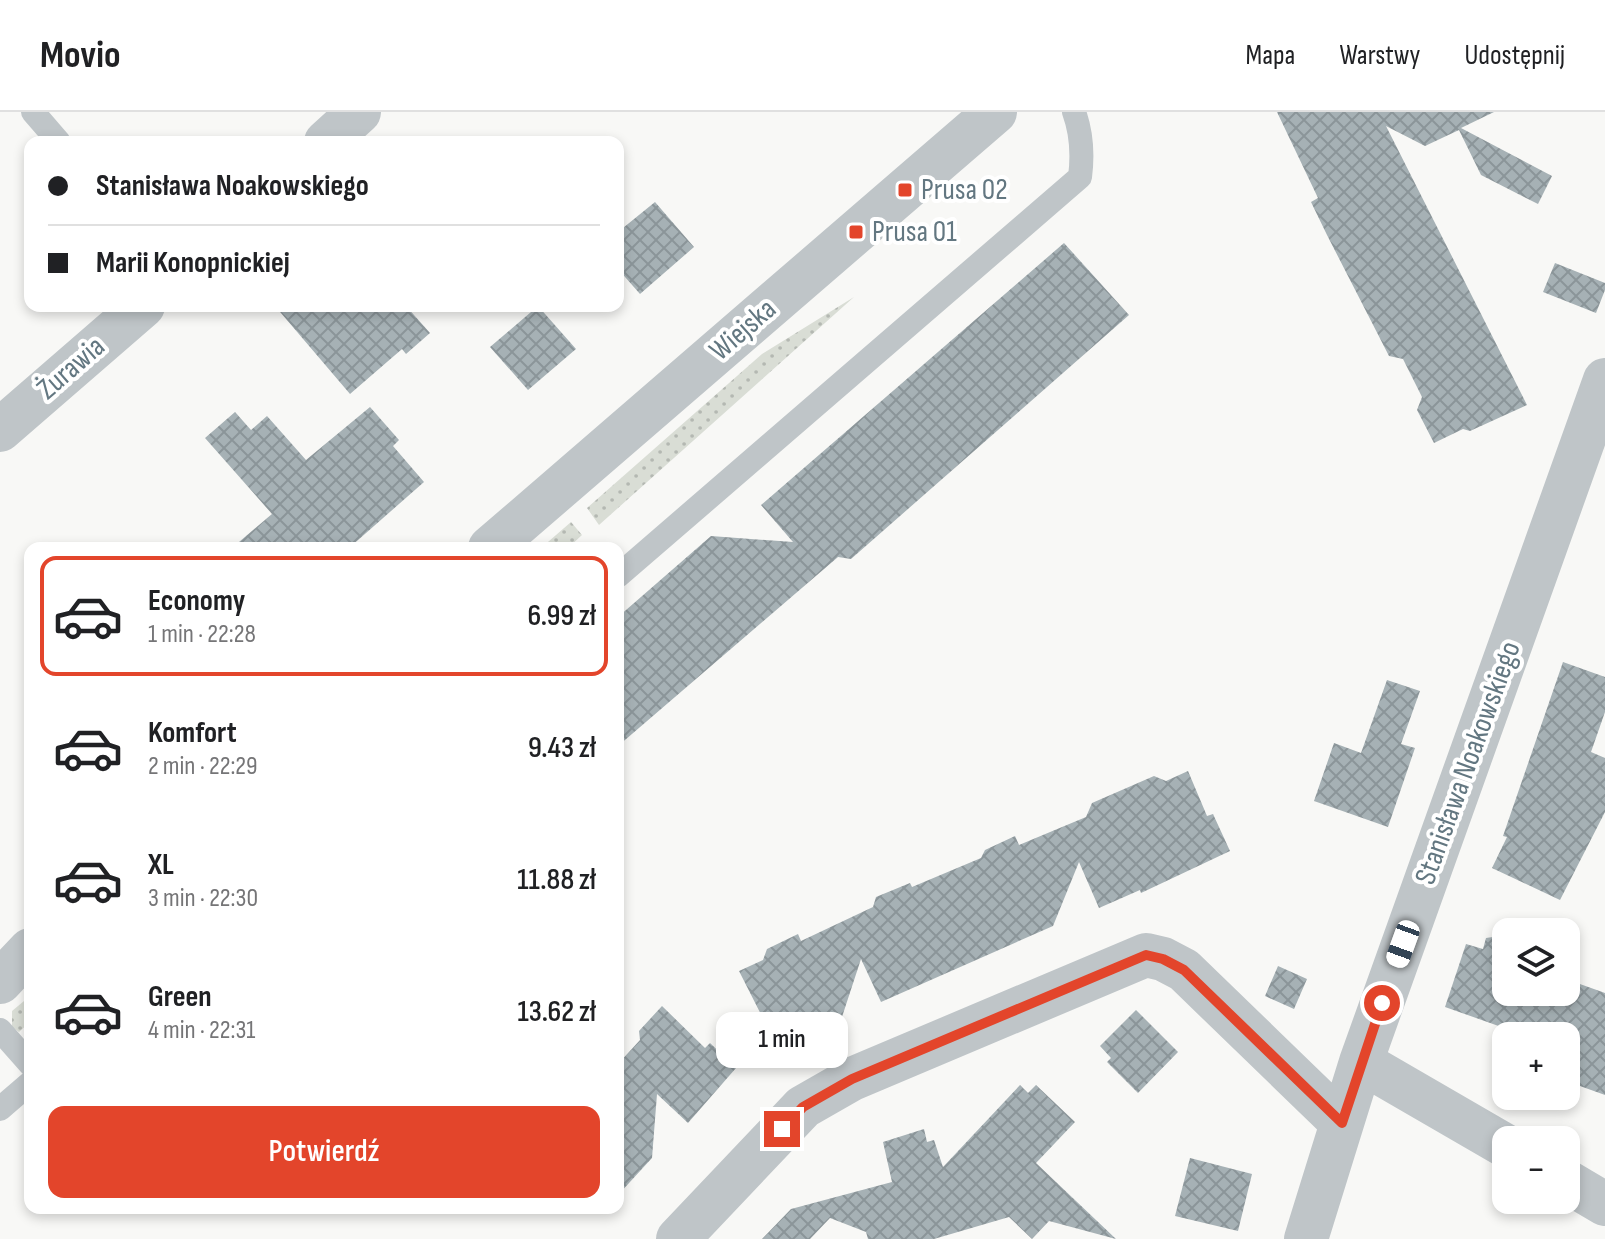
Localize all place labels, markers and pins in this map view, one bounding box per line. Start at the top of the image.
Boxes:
place label: Prusa 02 [921,172,1008,208]
marker: Prusa 02 [896,181,914,199]
place label: Prusa 01 [872,214,957,250]
marker: Prusa 01 [847,223,865,241]

